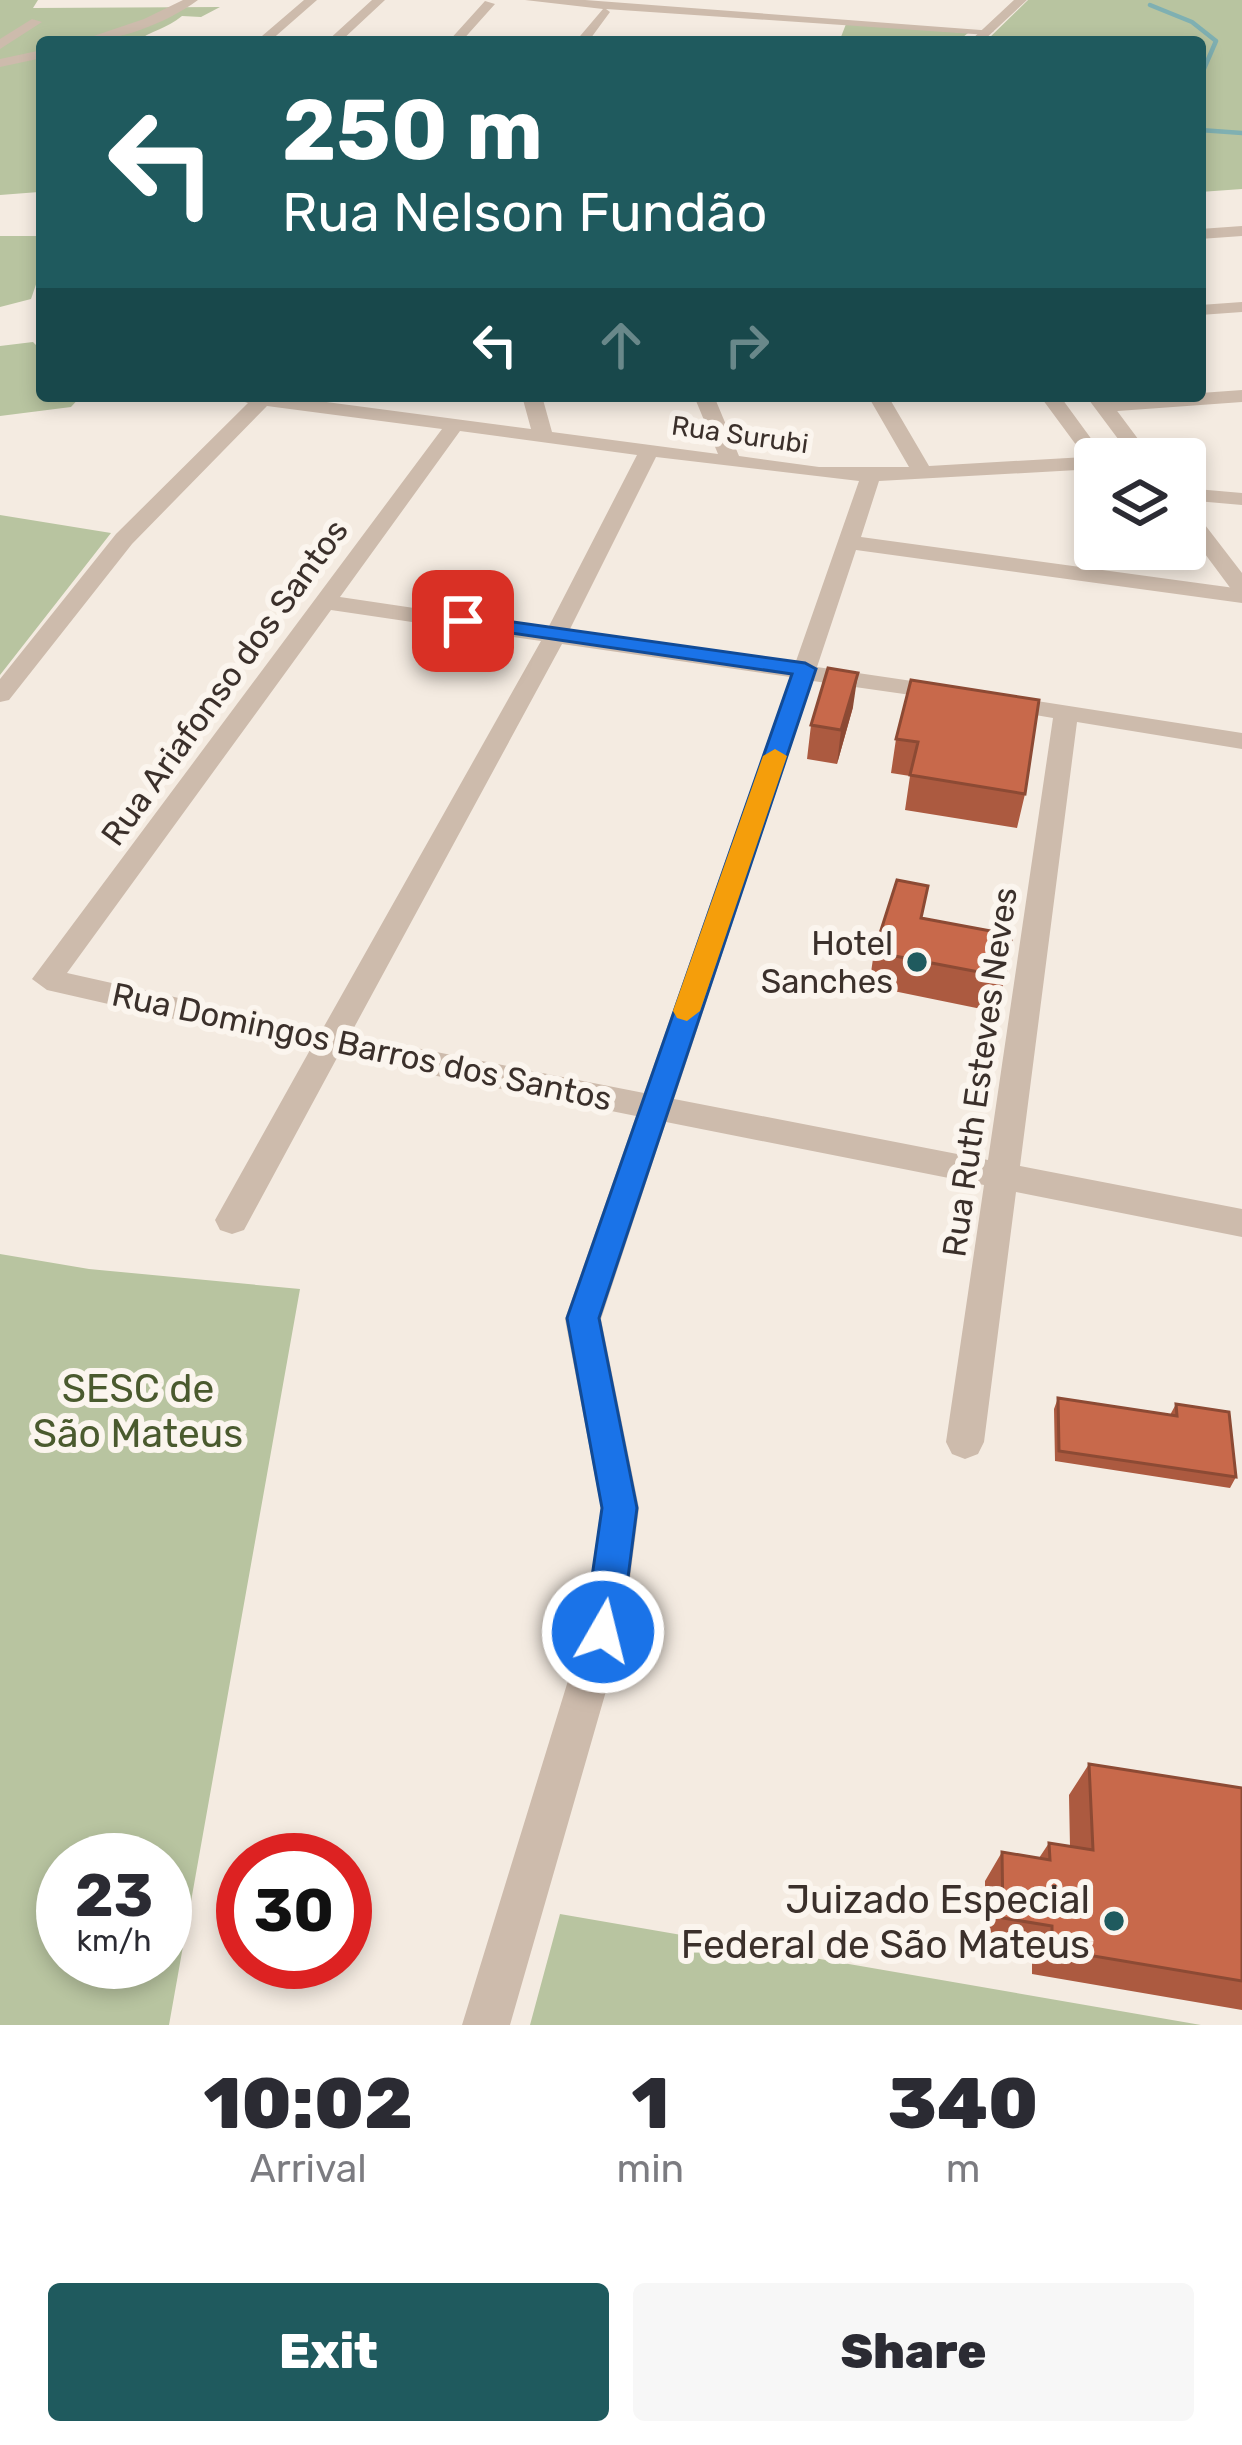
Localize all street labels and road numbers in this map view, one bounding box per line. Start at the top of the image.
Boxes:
street label: Rua Surubi [670,410,810,460]
street label: Rua Ariafonso dos Santos [93,512,356,853]
street label: Rua Ruth Esteves Neves [934,885,1025,1259]
street label: Rua Domingos Barros dos Santos [108,974,615,1119]

